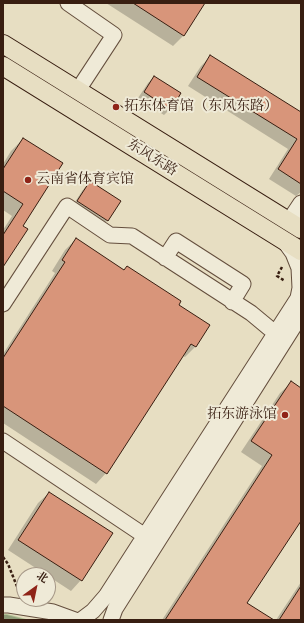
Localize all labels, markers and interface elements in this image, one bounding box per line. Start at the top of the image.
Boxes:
place label: 拓东体育馆（东风东路） [124,99,278,115]
marker: 拓东体育馆（东风东路） [111,102,121,112]
street label: 东风东路 [124,136,180,180]
place label: 云南省体育宾馆 [36,172,134,188]
marker: 云南省体育宾馆 [23,175,33,185]
place label: 拓东游泳馆 [207,407,277,423]
marker: 拓东游泳馆 [280,410,290,420]
north arrow [16,567,56,607]
text: 北 [34,569,50,586]

